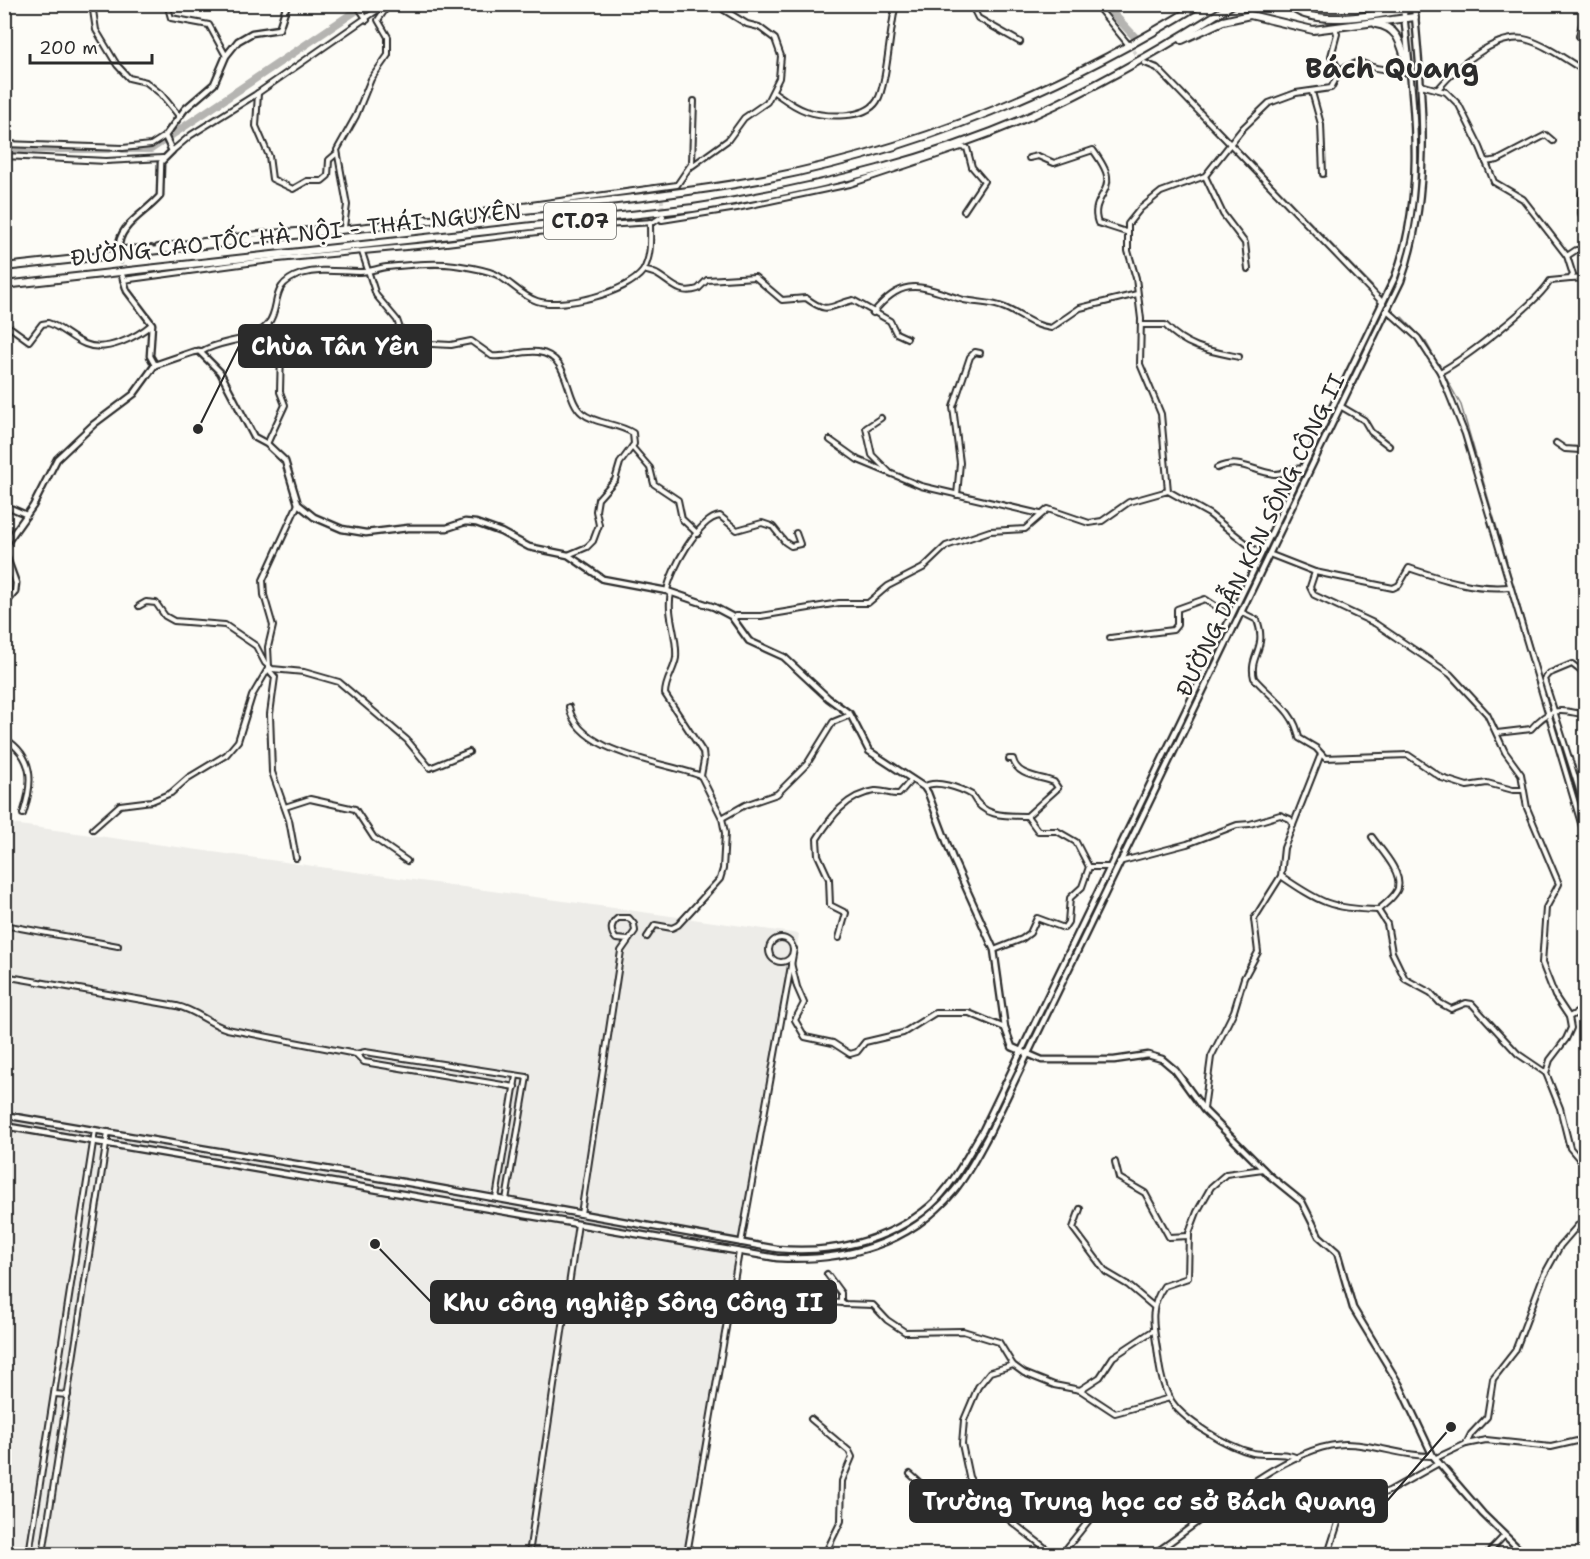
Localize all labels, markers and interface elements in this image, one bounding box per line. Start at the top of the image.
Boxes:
scale bar [30,27,152,65]
text: 200 m [39,36,98,60]
district label: Bách Quang [1305,49,1479,87]
street label: ĐƯỜNG CAO TỐC HÀ NỘI - THÁI NGUYÊN [69,194,523,273]
road number: CT.07 [544,203,616,239]
callout: Chùa Tân Yên [239,325,431,367]
text: Chùa Tân Yên [251,331,419,363]
street label: ĐƯỜNG DẪN KCN SÔNG CÔNG II [1167,368,1351,701]
callout: Khu công nghiệp Sông Công II [431,1281,836,1323]
text: Khu công nghiệp Sông Công II [443,1287,823,1319]
callout: Trường Trung học cơ sở Bách Quang [910,1480,1387,1522]
text: Trường Trung học cơ sở Bách Quang [922,1486,1376,1518]

